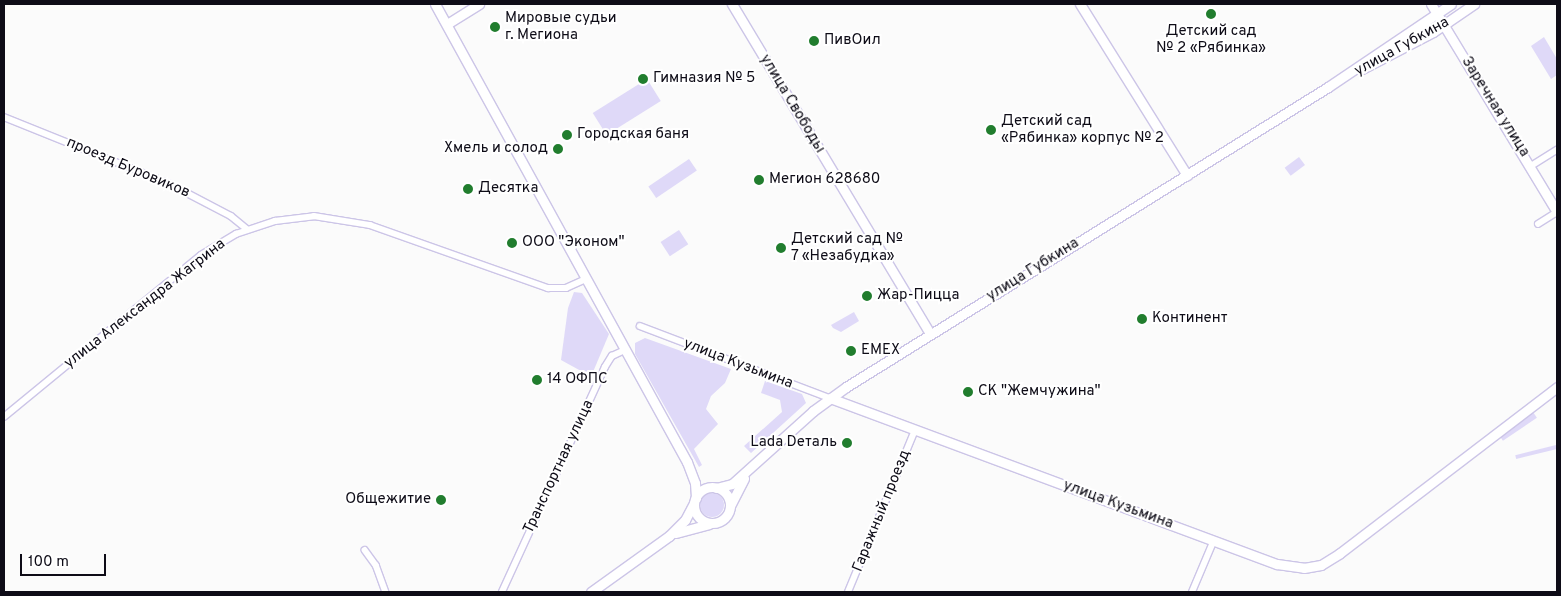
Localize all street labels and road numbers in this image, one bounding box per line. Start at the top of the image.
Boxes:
street label: улица Губкина [1351,14,1453,80]
street label: улица Свободы [755,51,829,157]
street label: Заречная улица [1457,53,1533,161]
street label: проезд Буровиков [63,134,193,202]
street label: улица Губкина [983,234,1083,306]
street label: улица Александра Жагрина [61,235,229,373]
street label: улица Кузьмина [681,335,795,393]
street label: Транспортная улица [520,397,598,537]
street label: Гаражный проезд [849,447,915,575]
street label: улица Кузьмина [1061,477,1175,533]

